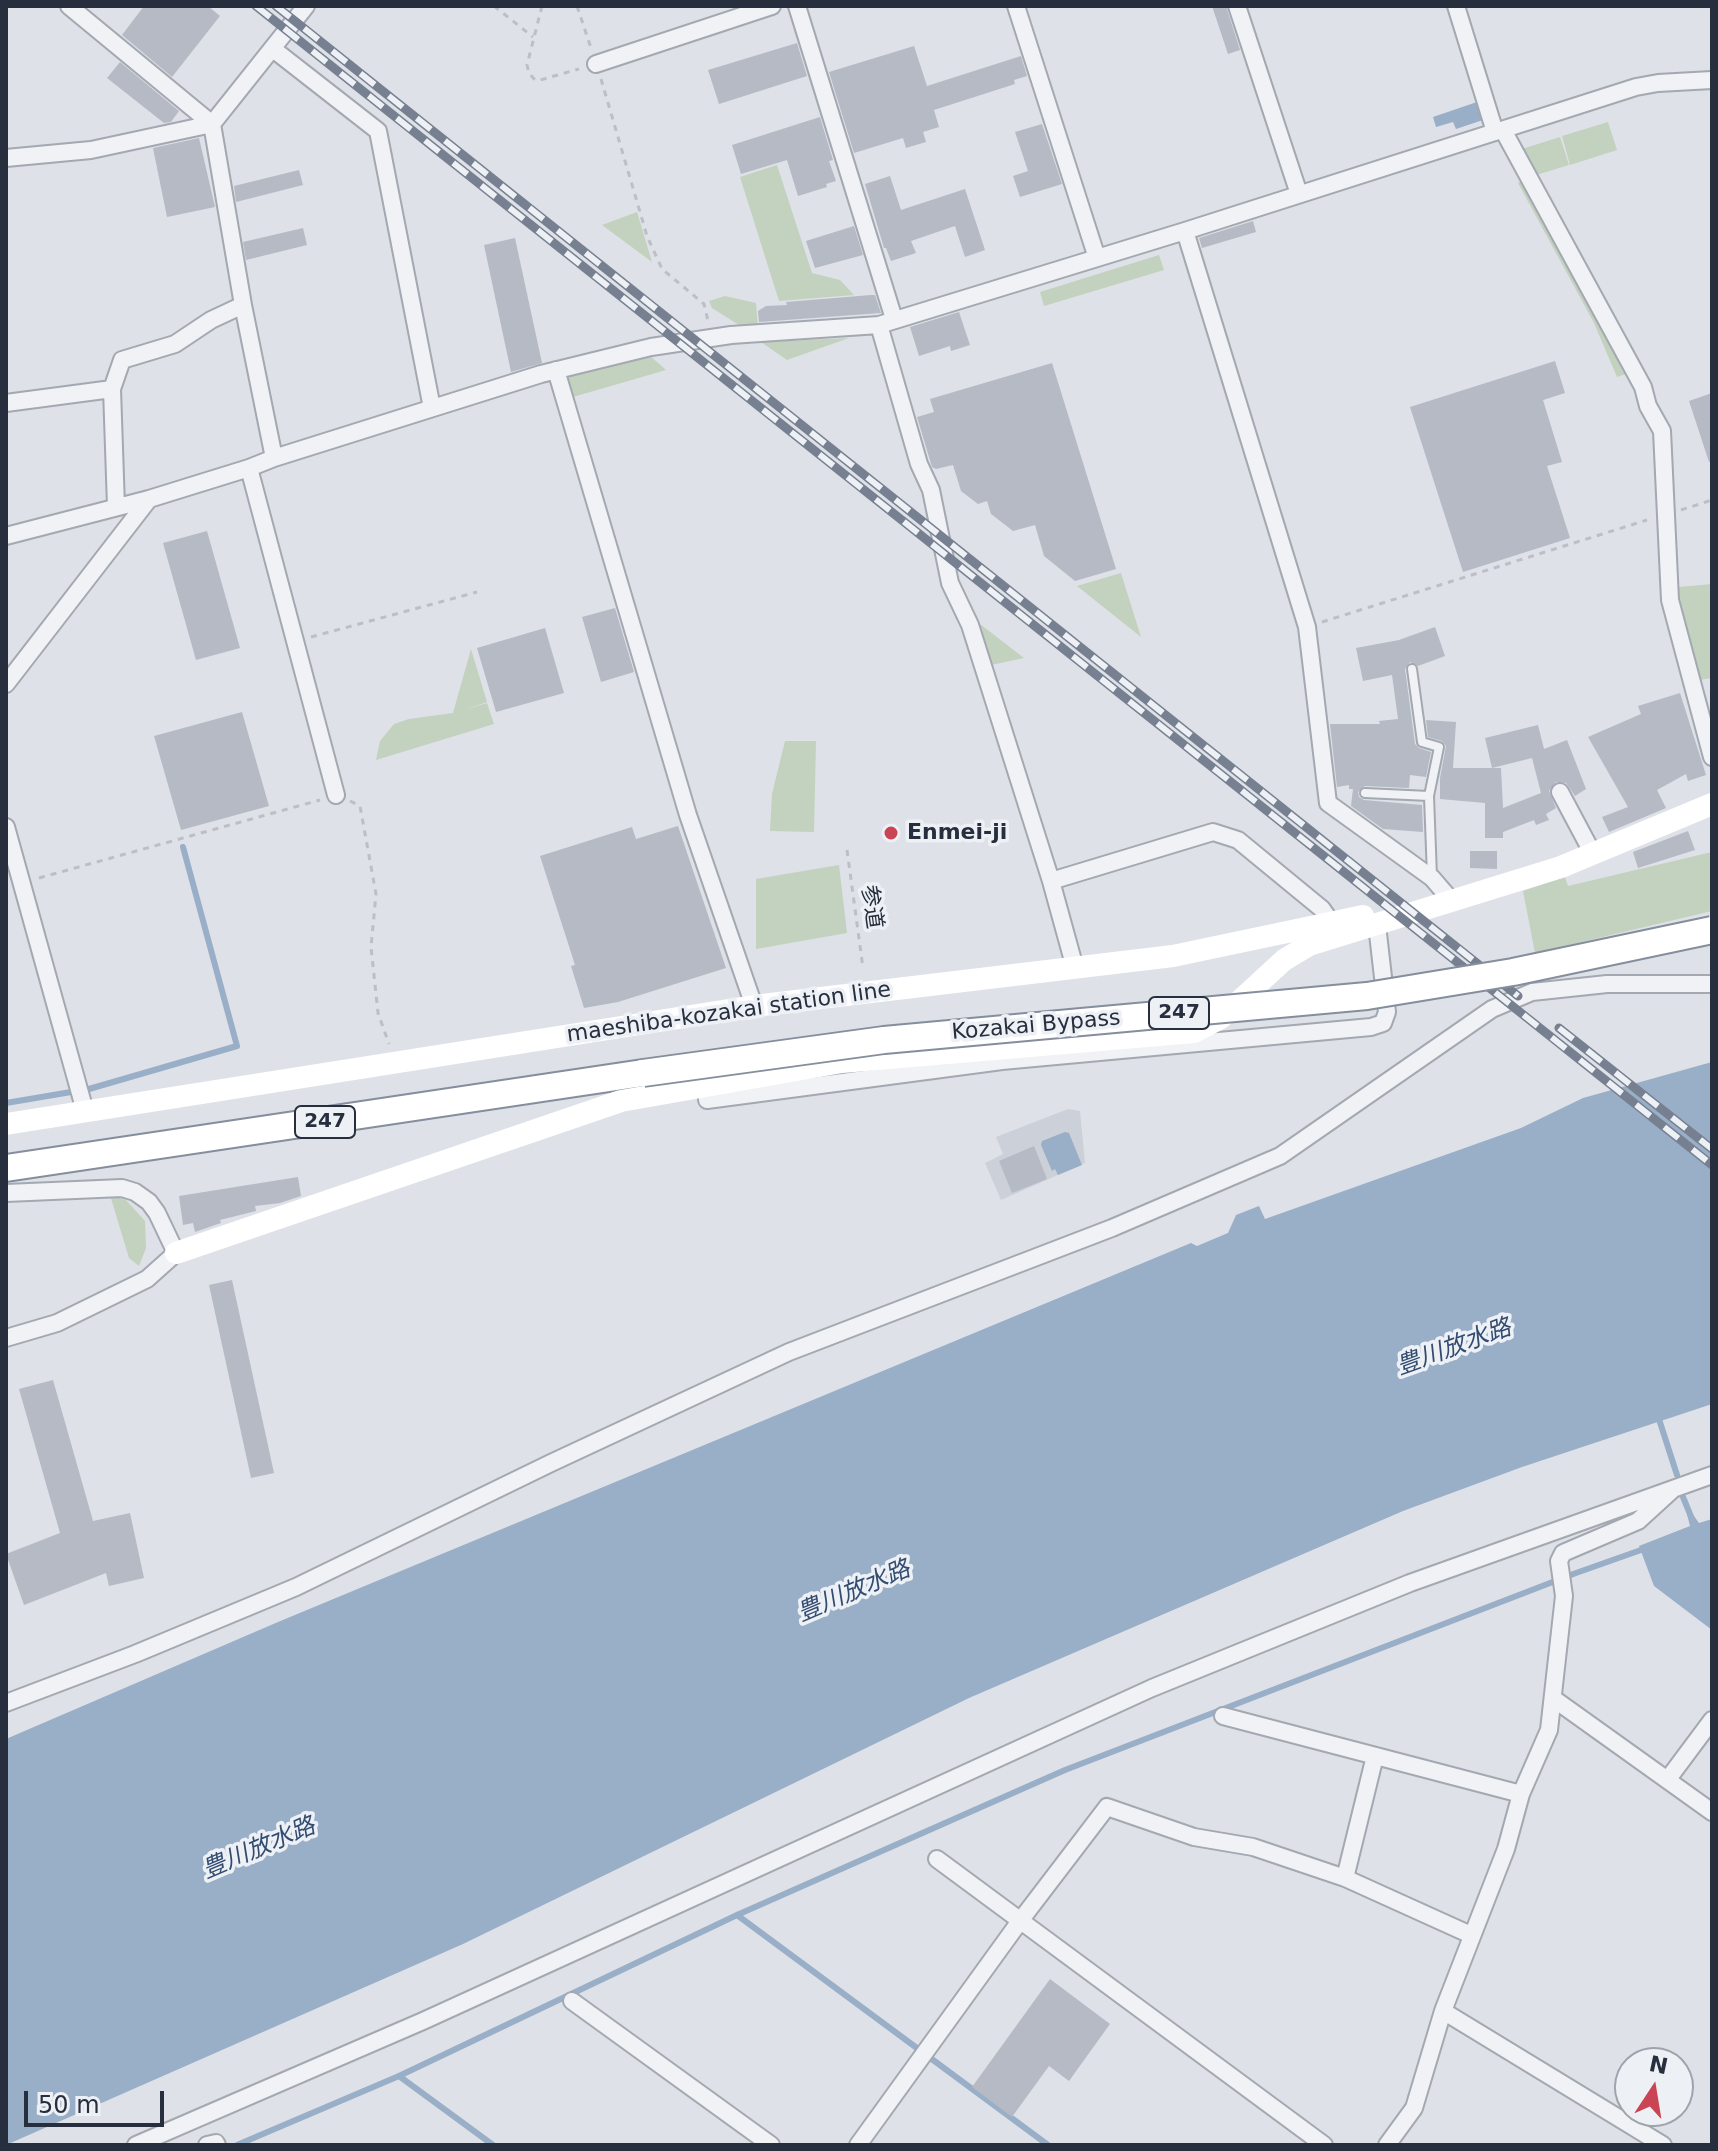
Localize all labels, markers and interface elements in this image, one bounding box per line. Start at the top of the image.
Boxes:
place label: Enmei-ji [907,820,1007,846]
marker: Enmei-ji [882,824,900,842]
street label: 参道 [855,883,887,931]
street label: maeshiba-kozakai station line [565,977,893,1049]
road number: 247 [1149,997,1209,1029]
street label: Kozakai Bypass [951,1005,1121,1047]
road number: 247 [295,1106,355,1138]
water label: 豊川放水路 [1393,1314,1515,1382]
water label: 豊川放水路 [793,1555,915,1629]
water label: 豊川放水路 [198,1812,320,1886]
north arrow [1614,2047,1694,2127]
text: N [1647,2051,1670,2079]
scale bar [28,2075,168,2125]
text: 50 m [38,2091,100,2119]

